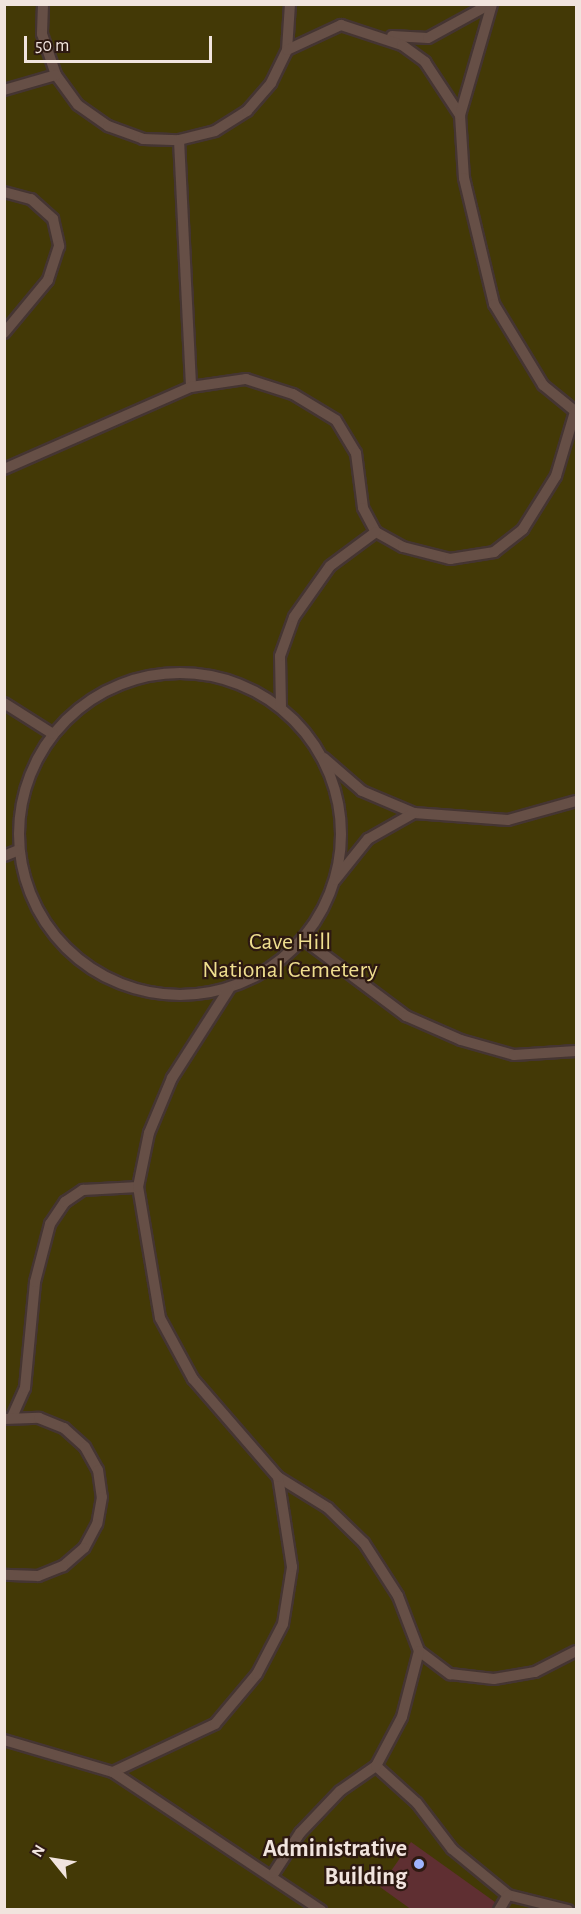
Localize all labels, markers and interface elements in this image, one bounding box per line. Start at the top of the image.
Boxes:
scale bar [27,24,214,62]
text: 50 m [35,37,69,55]
park label: Cave Hill National Cemetery [202,929,378,985]
north arrow [24,1830,84,1890]
place label: Administrative Building [263,1836,407,1892]
text: N [29,1842,48,1860]
marker: Administrative Building [412,1857,426,1871]

